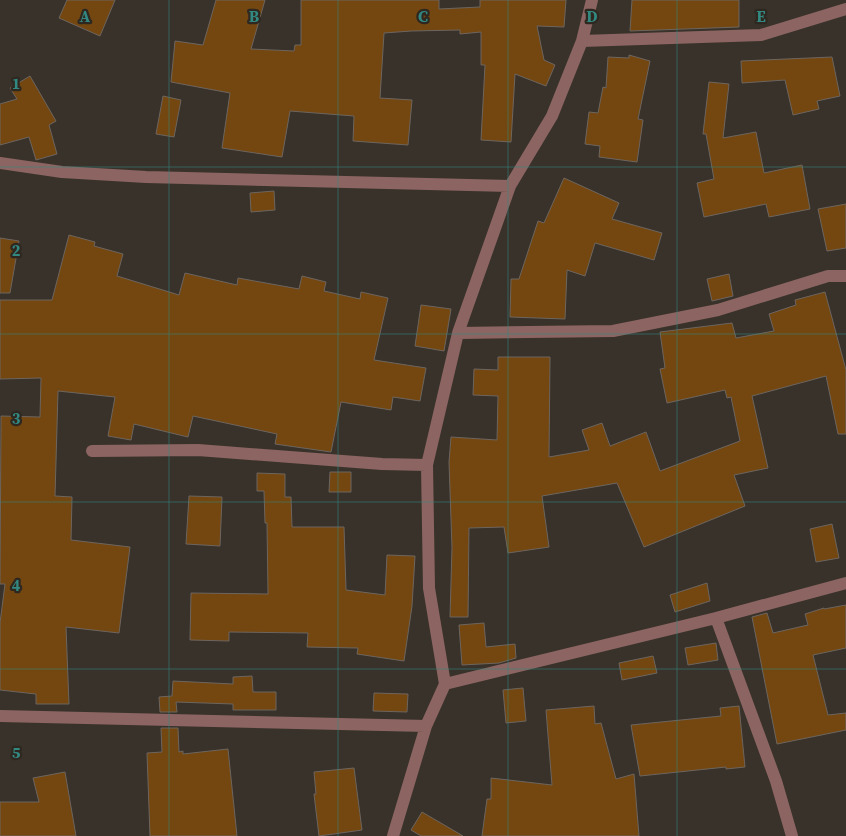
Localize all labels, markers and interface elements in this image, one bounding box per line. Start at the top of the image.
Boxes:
text: A [80,5,91,27]
text: B [249,5,260,27]
text: C [418,5,428,27]
text: D [586,5,598,27]
text: E [756,5,766,27]
text: 1 [12,72,20,94]
text: 2 [12,239,21,261]
text: 3 [12,407,21,429]
text: 4 [12,574,21,596]
text: 5 [12,741,21,763]

